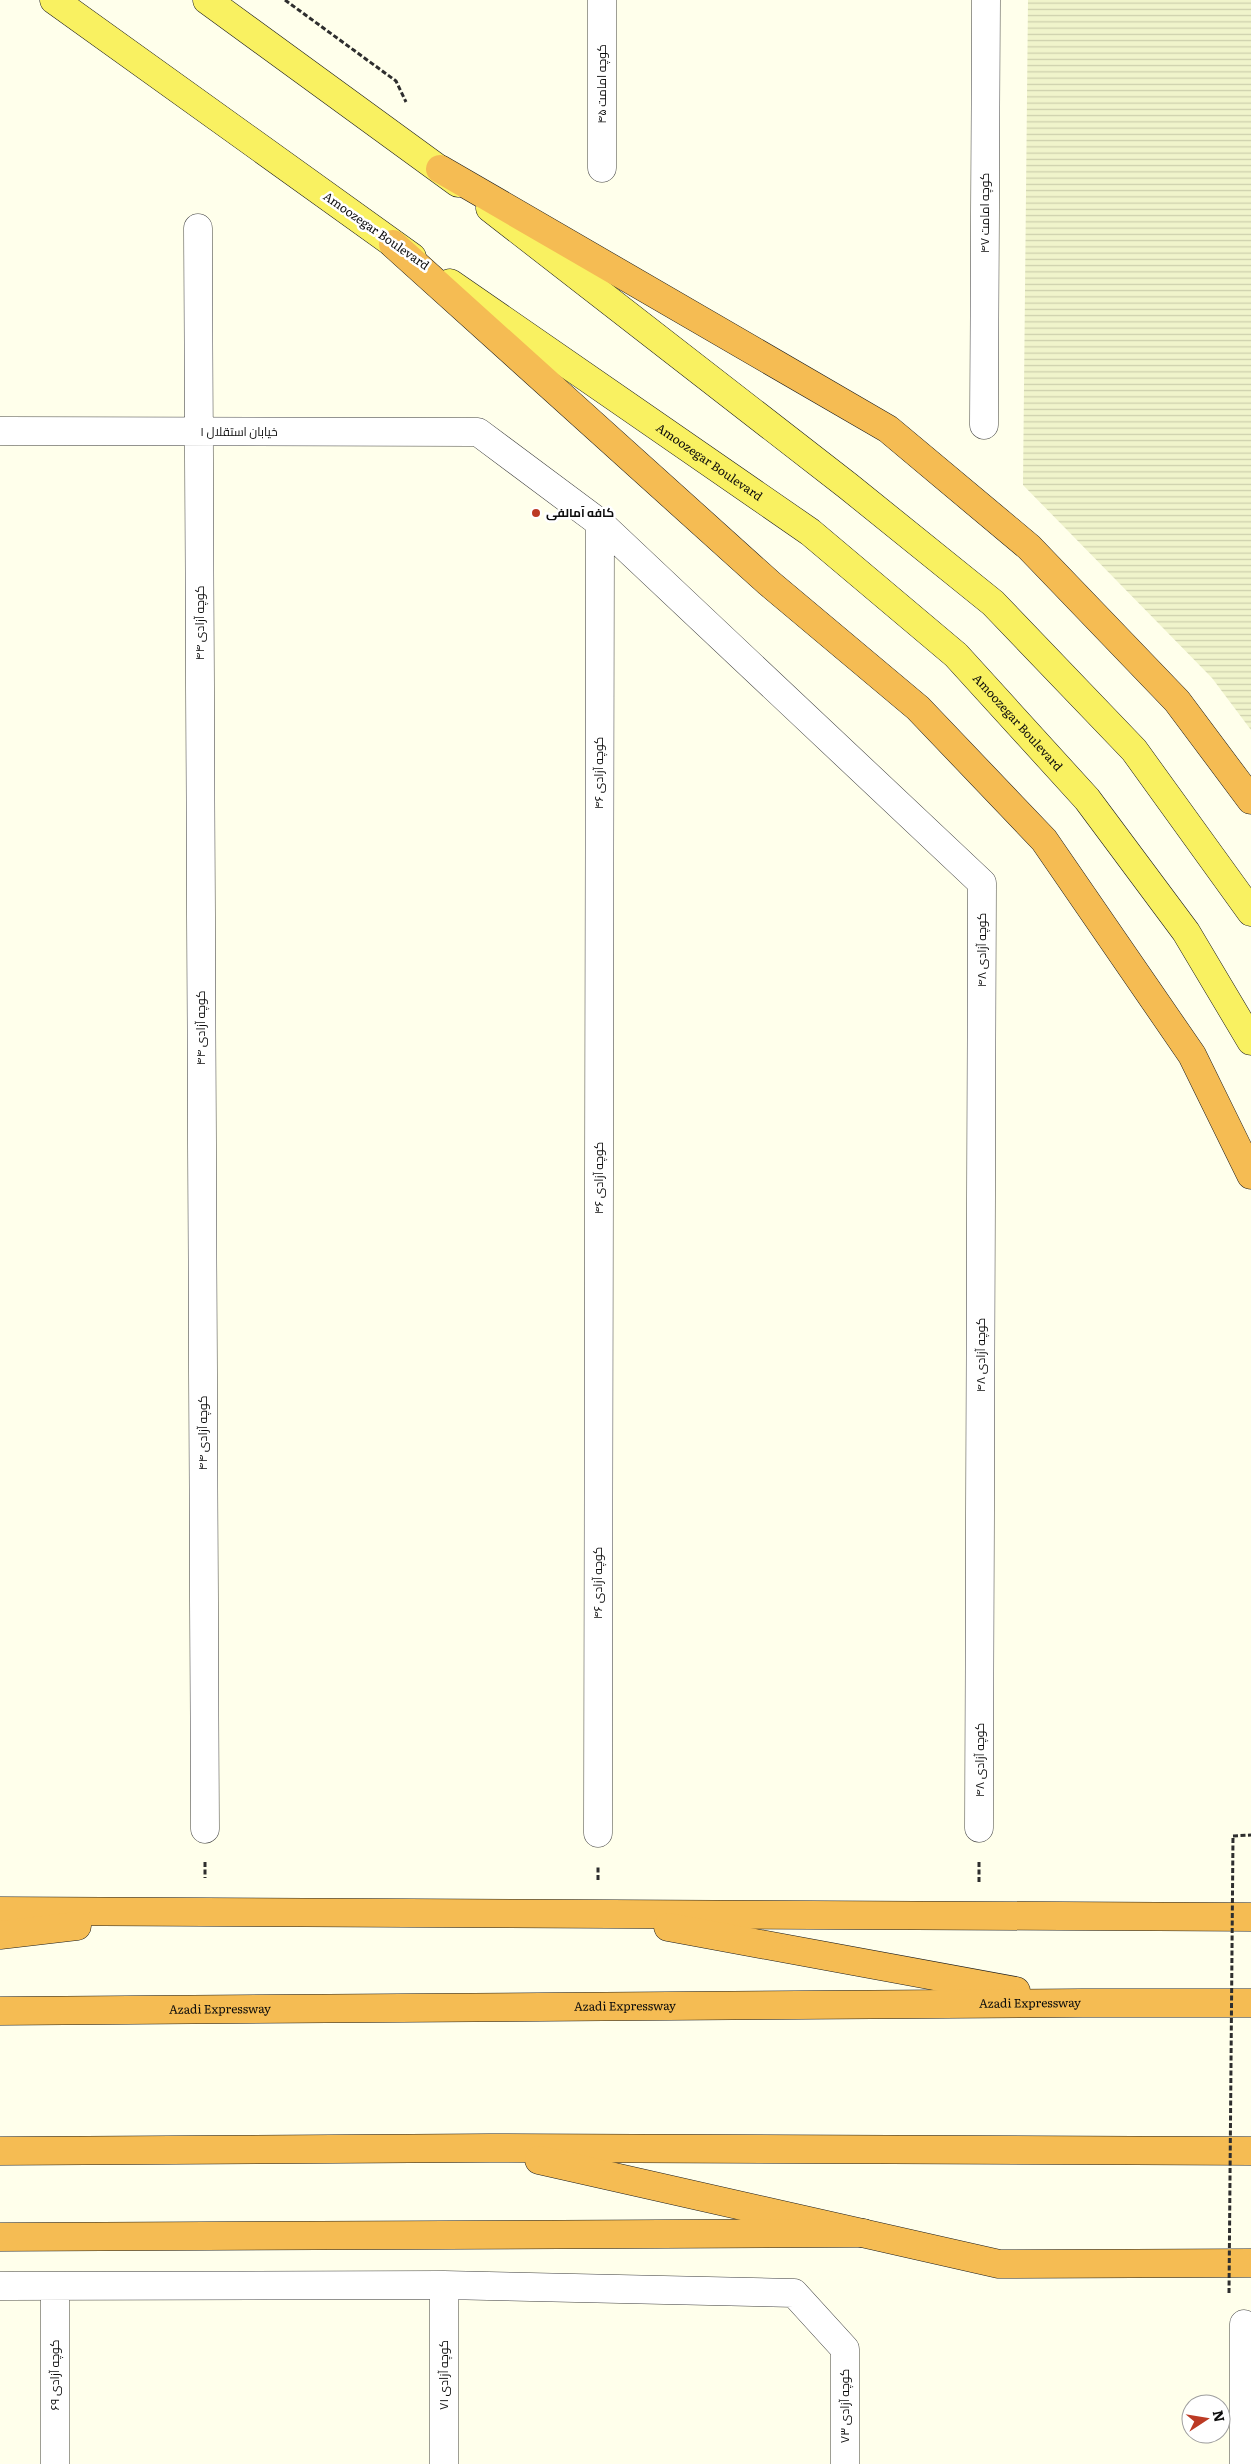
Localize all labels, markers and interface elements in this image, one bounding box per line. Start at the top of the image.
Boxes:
street label: کوچه امامت ۴۵ [592,44,611,124]
street label: کوچه امامت ۴۷ [975,173,994,253]
street label: Amoozegar Boulevard [320,187,434,274]
street label: Amoozegar Boulevard [653,418,767,505]
street label: خیابان استقلال ۱ [200,422,278,440]
place label: کافه آمالفی [546,503,614,521]
marker: کافه آمالفی [530,507,542,519]
street label: کوچه آزادی ۴۴ [190,586,209,660]
street label: Amoozegar Boulevard [969,669,1068,775]
street label: کوچه آزادی ۴۶ [589,737,608,809]
street label: کوچه آزادی ۴۸ [972,913,991,987]
street label: کوچه آزادی ۴۴ [191,991,210,1065]
street label: کوچه آزادی ۴۶ [589,1142,608,1214]
street label: کوچه آزادی ۴۸ [971,1318,990,1392]
street label: کوچه آزادی ۴۴ [193,1396,212,1470]
street label: کوچه آزادی ۴۶ [588,1547,607,1619]
street label: کوچه آزادی ۴۸ [970,1723,989,1797]
street label: Azadi Expressway [979,1993,1081,2012]
street label: Azadi Expressway [574,1996,676,2015]
street label: Azadi Expressway [169,1999,271,2018]
street label: کوچه آزادی ۶۹ [45,2340,64,2410]
street label: کوچه آزادی ۷۱ [434,2340,453,2410]
street label: کوچه آزادی ۷۳ [835,2369,854,2443]
north arrow [1181,2394,1231,2444]
text: N [1209,2408,1231,2424]

